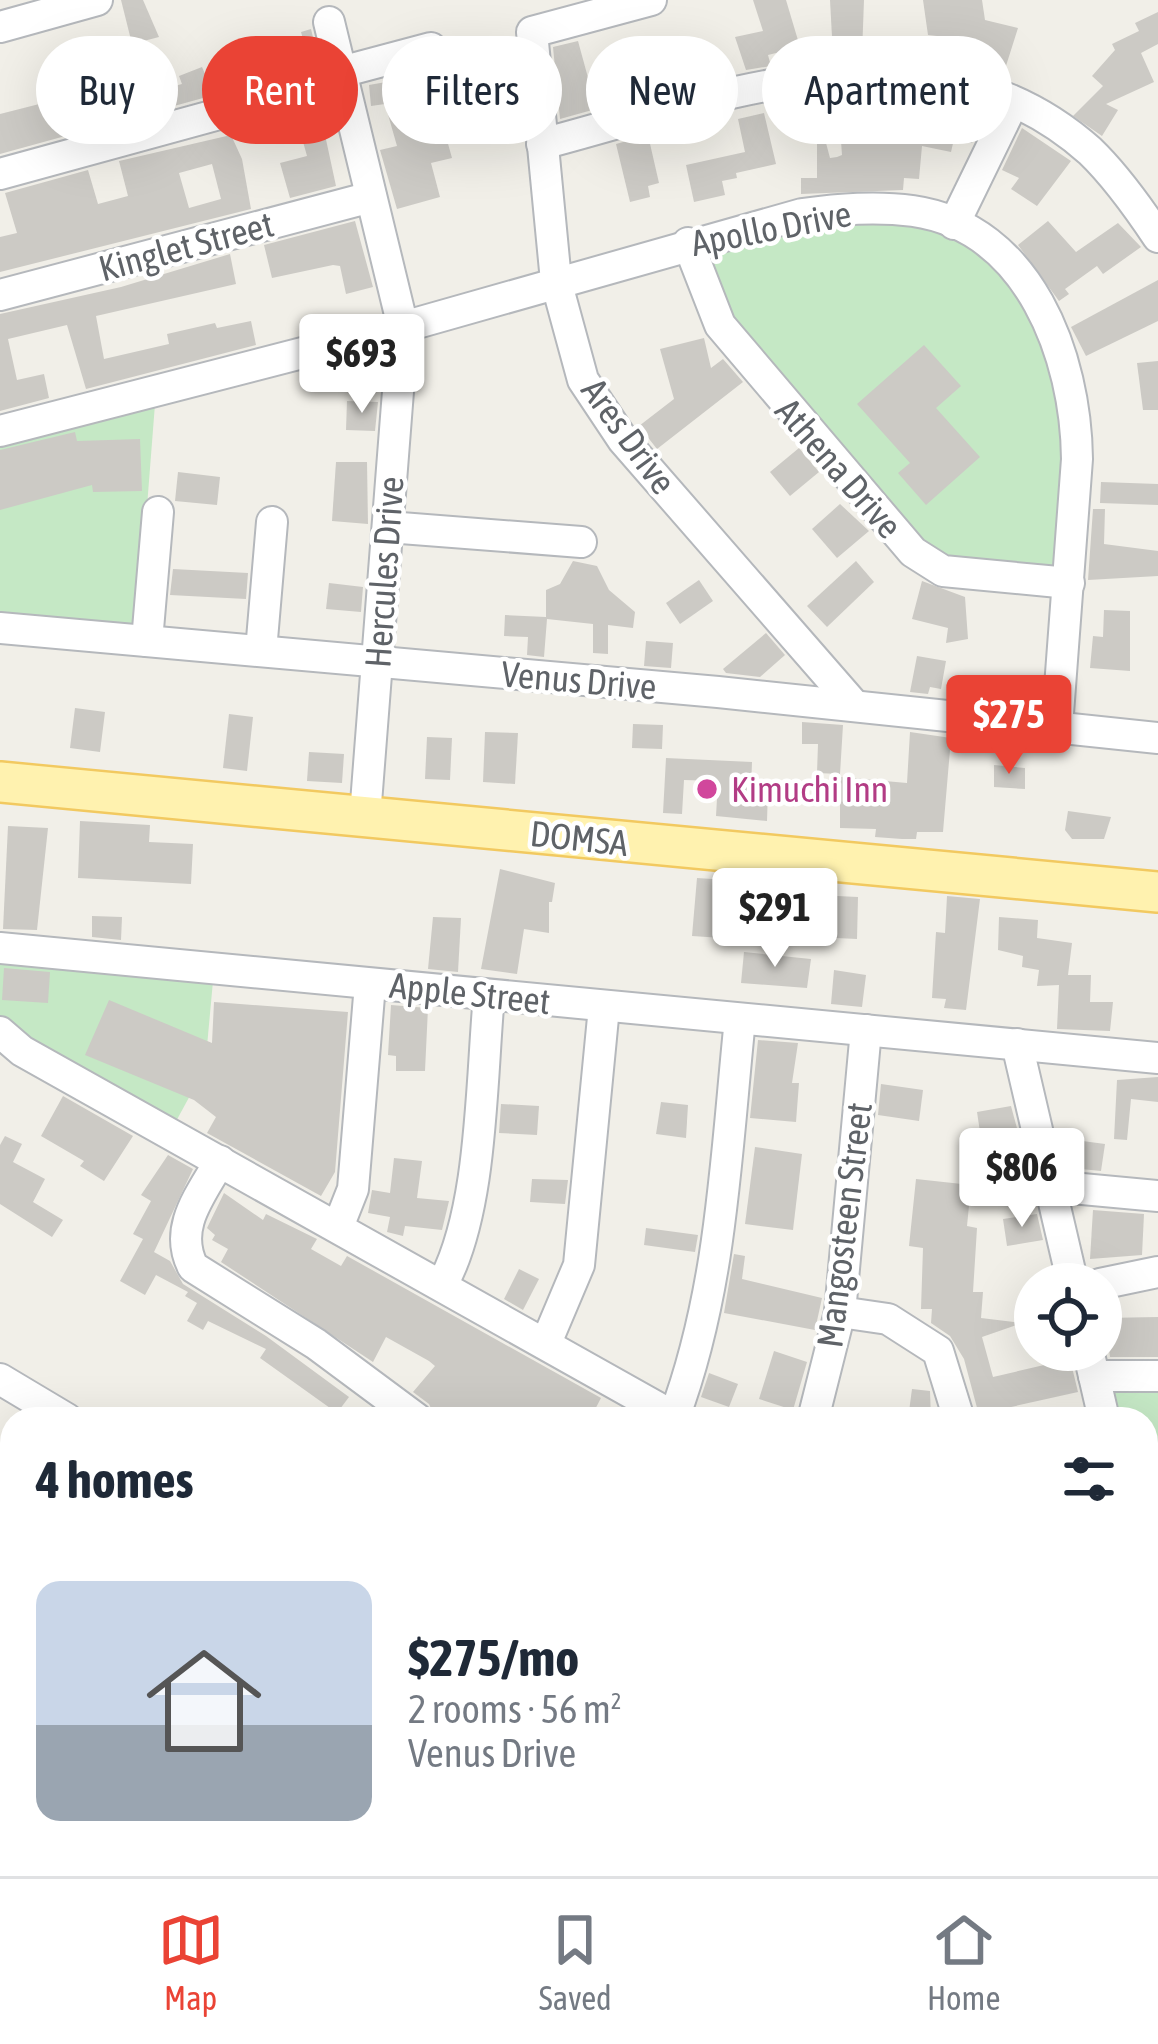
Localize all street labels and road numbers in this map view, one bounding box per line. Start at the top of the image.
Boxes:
street label: Apollo Drive [687,192,855,264]
street label: Kinglet Street [94,203,278,289]
street label: Ares Drive [573,370,685,502]
street label: Athena Drive [767,390,911,546]
street label: Hercules Drive [356,475,412,669]
street label: Venus Drive [500,652,658,708]
street label: DOMSA [528,812,630,864]
street label: Apple Street [388,964,552,1022]
street label: Mangosteen Street [808,1100,880,1350]

